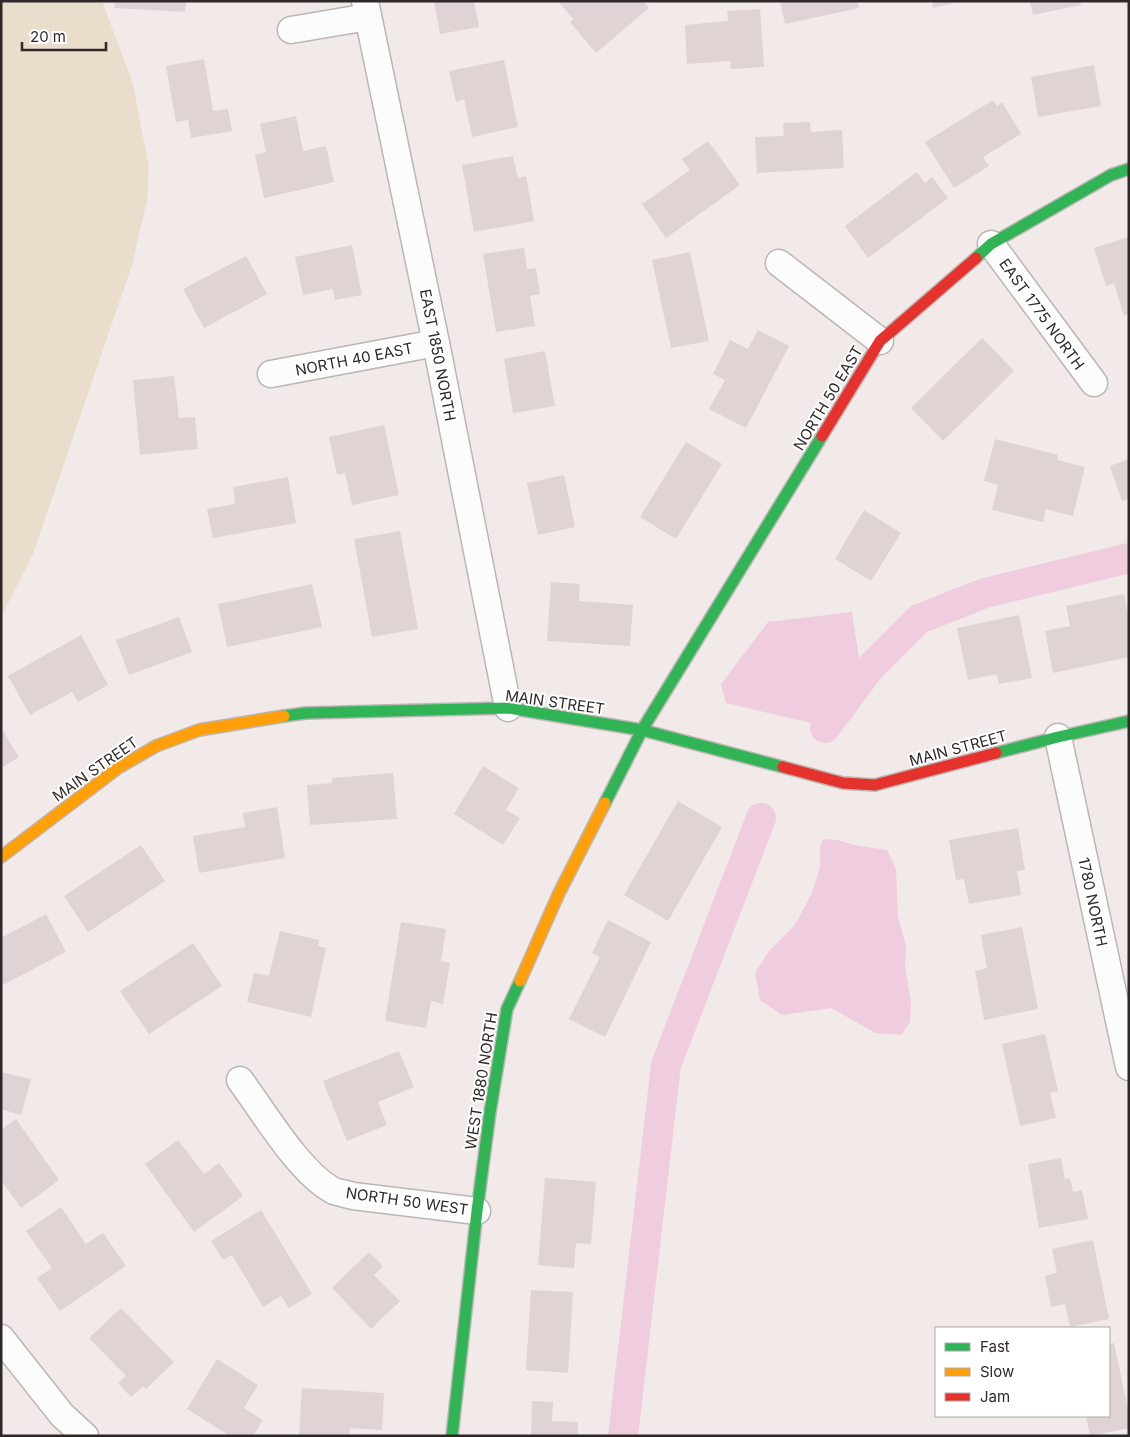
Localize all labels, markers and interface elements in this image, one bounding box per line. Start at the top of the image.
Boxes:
scale bar [22,20,106,52]
text: 20 m [30,27,66,46]
street label: EAST 1775 NORTH [995,255,1089,373]
street label: EAST 1850 NORTH [416,287,460,423]
street label: NORTH 40 EAST [294,338,414,380]
street label: NORTH 50 EAST [789,342,867,454]
street label: MAIN STREET [504,686,606,718]
street label: MAIN STREET [907,726,1009,770]
street label: MAIN STREET [49,733,141,805]
street label: 1780 NORTH [1074,856,1112,948]
street label: WEST 1880 NORTH [461,1011,501,1151]
street label: NORTH 50 WEST [345,1183,469,1219]
legend [935,1327,1110,1417]
text: Fast [980,1337,1010,1356]
text: Slow [980,1362,1014,1381]
text: Jam [980,1387,1010,1406]

